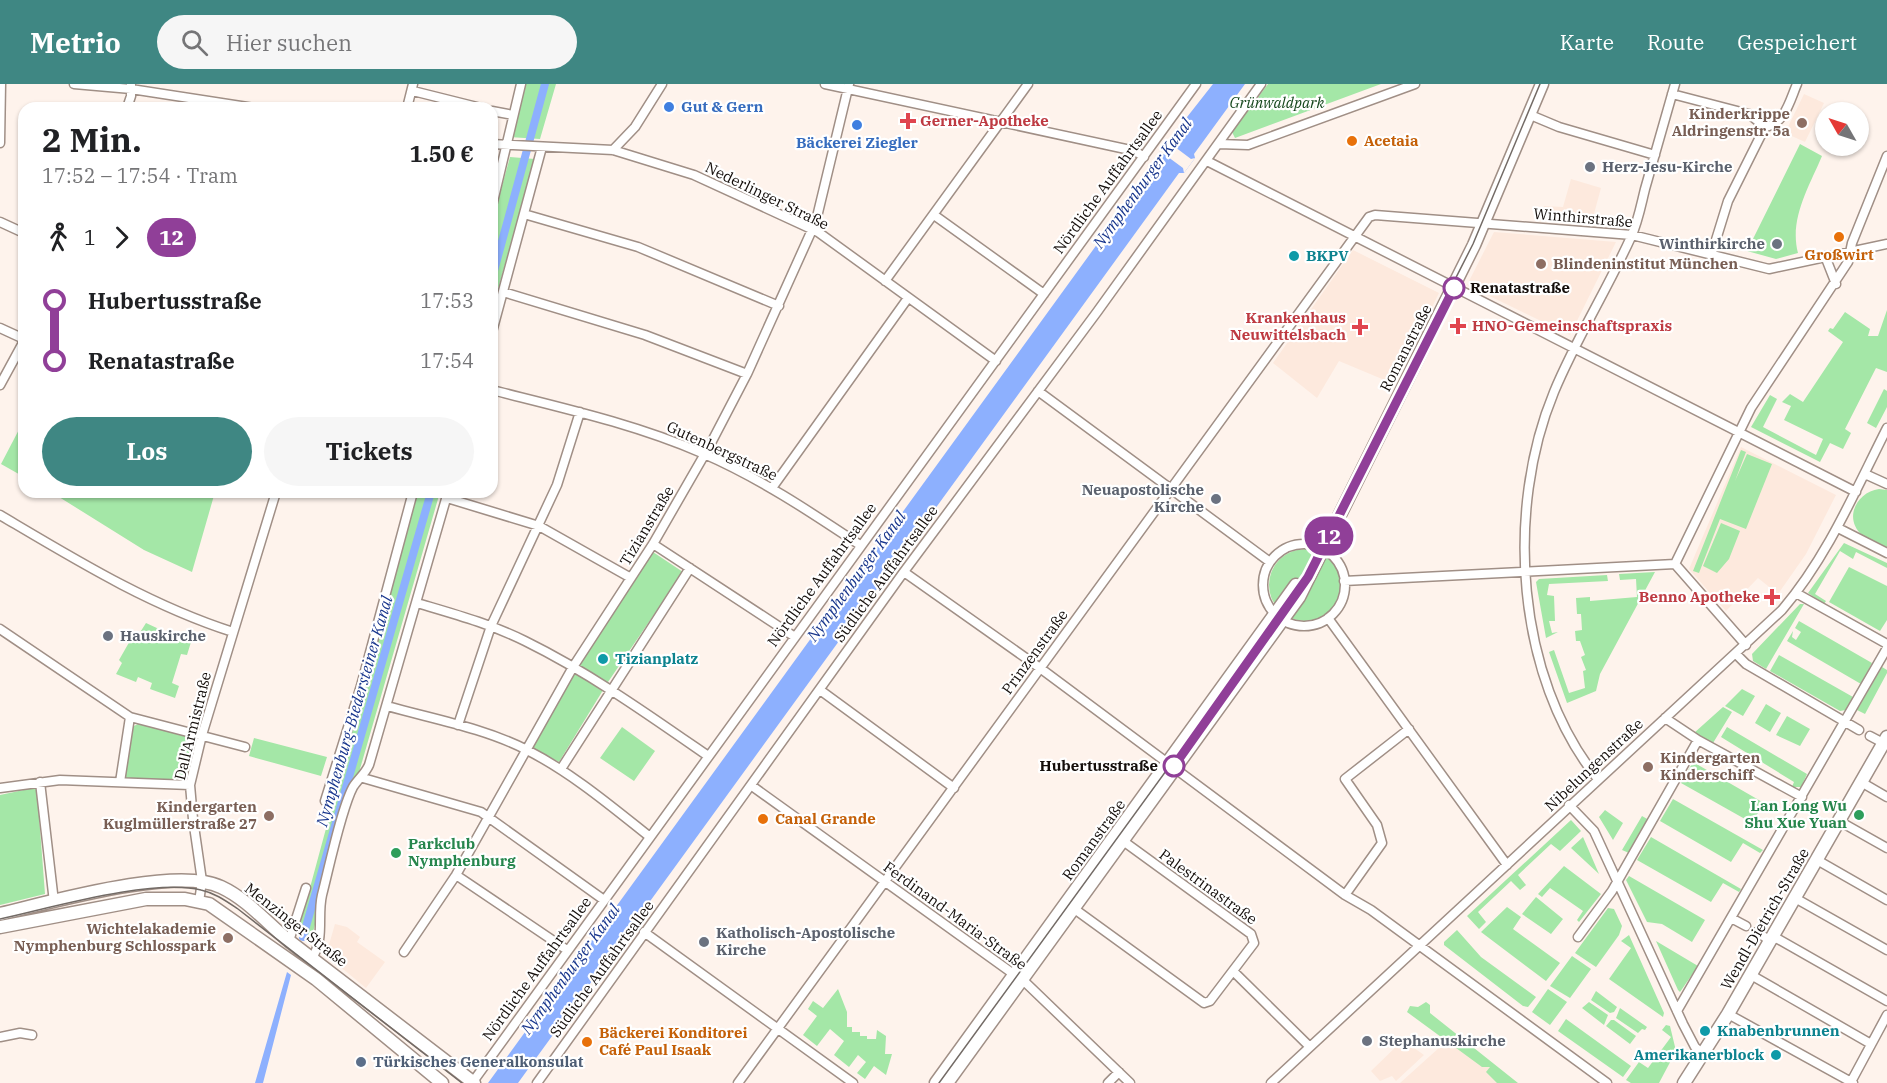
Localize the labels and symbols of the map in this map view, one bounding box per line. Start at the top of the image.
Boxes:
park label: Grünwaldpark [1229,93,1325,112]
place label: Gut & Gern [681,97,764,116]
marker: Gut & Gern [662,100,676,114]
north arrow [1815,102,1869,156]
place label: Kinderkrippe Aldringenstr. 5a [1672,104,1790,140]
street label: Nördliche Auffahrtsallee [1049,106,1166,257]
place label: Gerner-Apotheke [920,111,1049,130]
marker: Gerner-Apotheke [901,114,915,128]
water label: Nymphenburger Kanal [1088,114,1196,253]
marker: Kinderkrippe Aldringenstr. 5a [1795,116,1809,130]
marker: Bäckerei Ziegler [850,118,864,132]
place label: Acetaia [1364,131,1419,150]
place label: Bäckerei Ziegler [796,133,919,152]
marker: Acetaia [1345,134,1359,148]
street label: Nederlinger Straße [702,157,832,234]
place label: Herz-Jesu-Kirche [1602,157,1733,176]
marker: Herz-Jesu-Kirche [1583,160,1597,174]
street label: Winthirstraße [1533,204,1634,231]
marker: Großwirt [1832,230,1846,244]
place label: Winthirkirche [1659,234,1765,253]
marker: Winthirkirche [1770,237,1784,251]
place label: Großwirt [1804,245,1874,264]
place label: BKPV [1306,246,1349,265]
marker: BKPV [1287,249,1301,263]
place label: Blindeninstitut München [1553,254,1738,273]
marker: Blindeninstitut München [1534,257,1548,271]
marker: Renatastraße [1443,277,1465,299]
place label: Renatastraße [1470,278,1570,297]
street label: Romanstraße [1375,301,1436,395]
place label: Krankenhaus Neuwittelsbach [1230,308,1346,344]
place label: HNO-Gemeinschaftspraxis [1472,316,1672,335]
marker: HNO-Gemeinschaftspraxis [1449,317,1467,335]
marker: Krankenhaus Neuwittelsbach [1351,318,1369,336]
street label: Gutenbergstraße [664,417,781,485]
place label: Neuapostolische Kirche [1082,480,1204,516]
street label: Tizianstraße [615,482,678,569]
marker: Neuapostolische Kirche [1209,492,1223,506]
street label: Nördliche Auffahrtsallee [763,499,880,650]
street label: Südliche Auffahrtsallee [829,501,942,646]
water label: Nymphenburger Kanal [802,507,910,646]
line badge: 12 [1302,516,1356,556]
place label: Benno Apotheke [1639,587,1760,606]
marker: Benno Apotheke [1765,590,1779,604]
water label: Nymphenburg-Biedersteiner Kanal [311,593,397,830]
street label: Prinzenstraße [997,606,1072,698]
place label: Hauskirche [120,626,206,645]
marker: Hauskirche [101,629,115,643]
place label: Tizianplatz [615,649,698,668]
marker: Tizianplatz [596,652,610,666]
street label: Dall'Armistraße [170,670,215,782]
street label: Nibelungenstraße [1541,714,1647,815]
place label: Kindergarten Kinderschiff [1660,748,1761,784]
marker: Hubertusstraße [1163,755,1185,777]
place label: Hubertusstraße [1039,756,1158,775]
marker: Kindergarten Kinderschiff [1641,760,1655,774]
street label: Romanstraße [1058,796,1129,884]
place label: Lan Long Wu Shu Xue Yuan [1744,796,1847,832]
place label: Kindergarten Kuglmüllerstraße 27 [103,797,257,833]
marker: Lan Long Wu Shu Xue Yuan [1852,808,1866,822]
marker: Kindergarten Kuglmüllerstraße 27 [262,809,276,823]
place label: Canal Grande [775,809,876,828]
marker: Canal Grande [756,812,770,826]
place label: Parkclub Nymphenburg [408,834,516,870]
street label: Palestrinastraße [1156,845,1261,929]
street label: Wendl-Dietrich-Straße [1716,845,1813,993]
marker: Parkclub Nymphenburg [389,846,403,860]
street label: Ferdinand-Maria-Straße [880,857,1031,974]
street label: Menzinger Straße [241,878,352,971]
street label: Nördliche Auffahrtsallee [478,893,595,1044]
street label: Südliche Auffahrtsallee [545,896,658,1041]
water label: Nymphenburger Kanal [516,900,624,1039]
place label: Wichtelakademie Nymphenburg Schlosspark [14,919,217,955]
place label: Katholisch-Apostolische Kirche [716,923,895,959]
marker: Wichtelakademie Nymphenburg Schlosspark [221,931,235,945]
marker: Katholisch-Apostolische Kirche [697,935,711,949]
place label: Knabenbrunnen [1717,1021,1840,1040]
place label: Bäckerei Konditorei Café Paul Isaak [599,1023,748,1059]
marker: Knabenbrunnen [1698,1024,1712,1038]
place label: Stephanuskirche [1379,1031,1506,1050]
marker: Stephanuskirche [1360,1034,1374,1048]
marker: Bäckerei Konditorei Café Paul Isaak [580,1035,594,1049]
place label: Amerikanerblock [1634,1045,1765,1064]
marker: Amerikanerblock [1769,1048,1783,1062]
place label: Türkisches Generalkonsulat [373,1052,584,1071]
marker: Türkisches Generalkonsulat [354,1055,368,1069]

